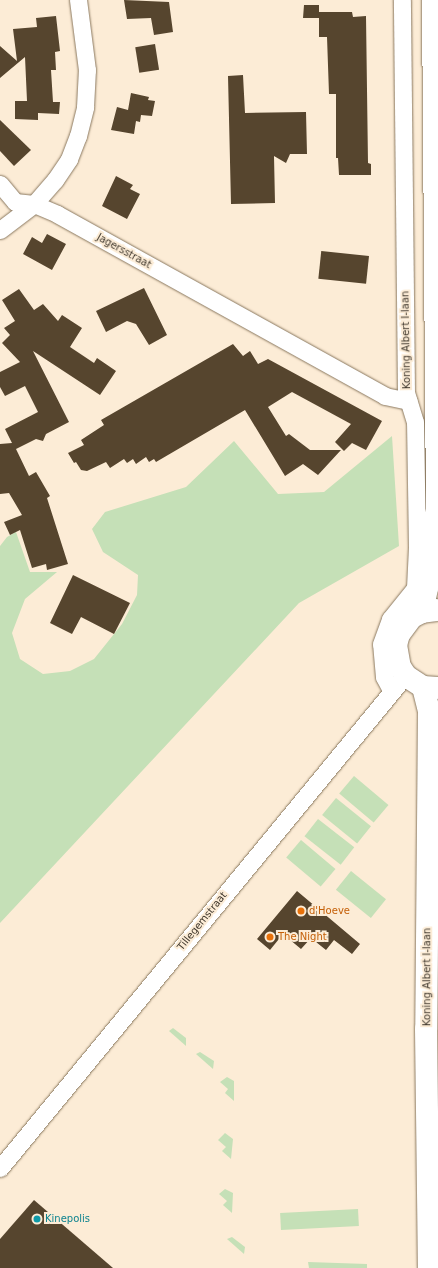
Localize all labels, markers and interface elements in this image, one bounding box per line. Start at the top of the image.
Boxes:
street label: Jagersstraat [95,231,153,271]
street label: Koning Albert I-laan [399,291,413,389]
street label: Tillegemstraat [175,889,229,953]
place label: d'Hoeve [309,905,350,917]
marker: d'Hoeve [296,906,306,916]
street label: Koning Albert I-laan [421,928,433,1026]
place label: The Night [278,931,327,943]
marker: The Night [265,932,275,942]
place label: Kinepolis [45,1213,90,1225]
marker: Kinepolis [32,1214,42,1224]

